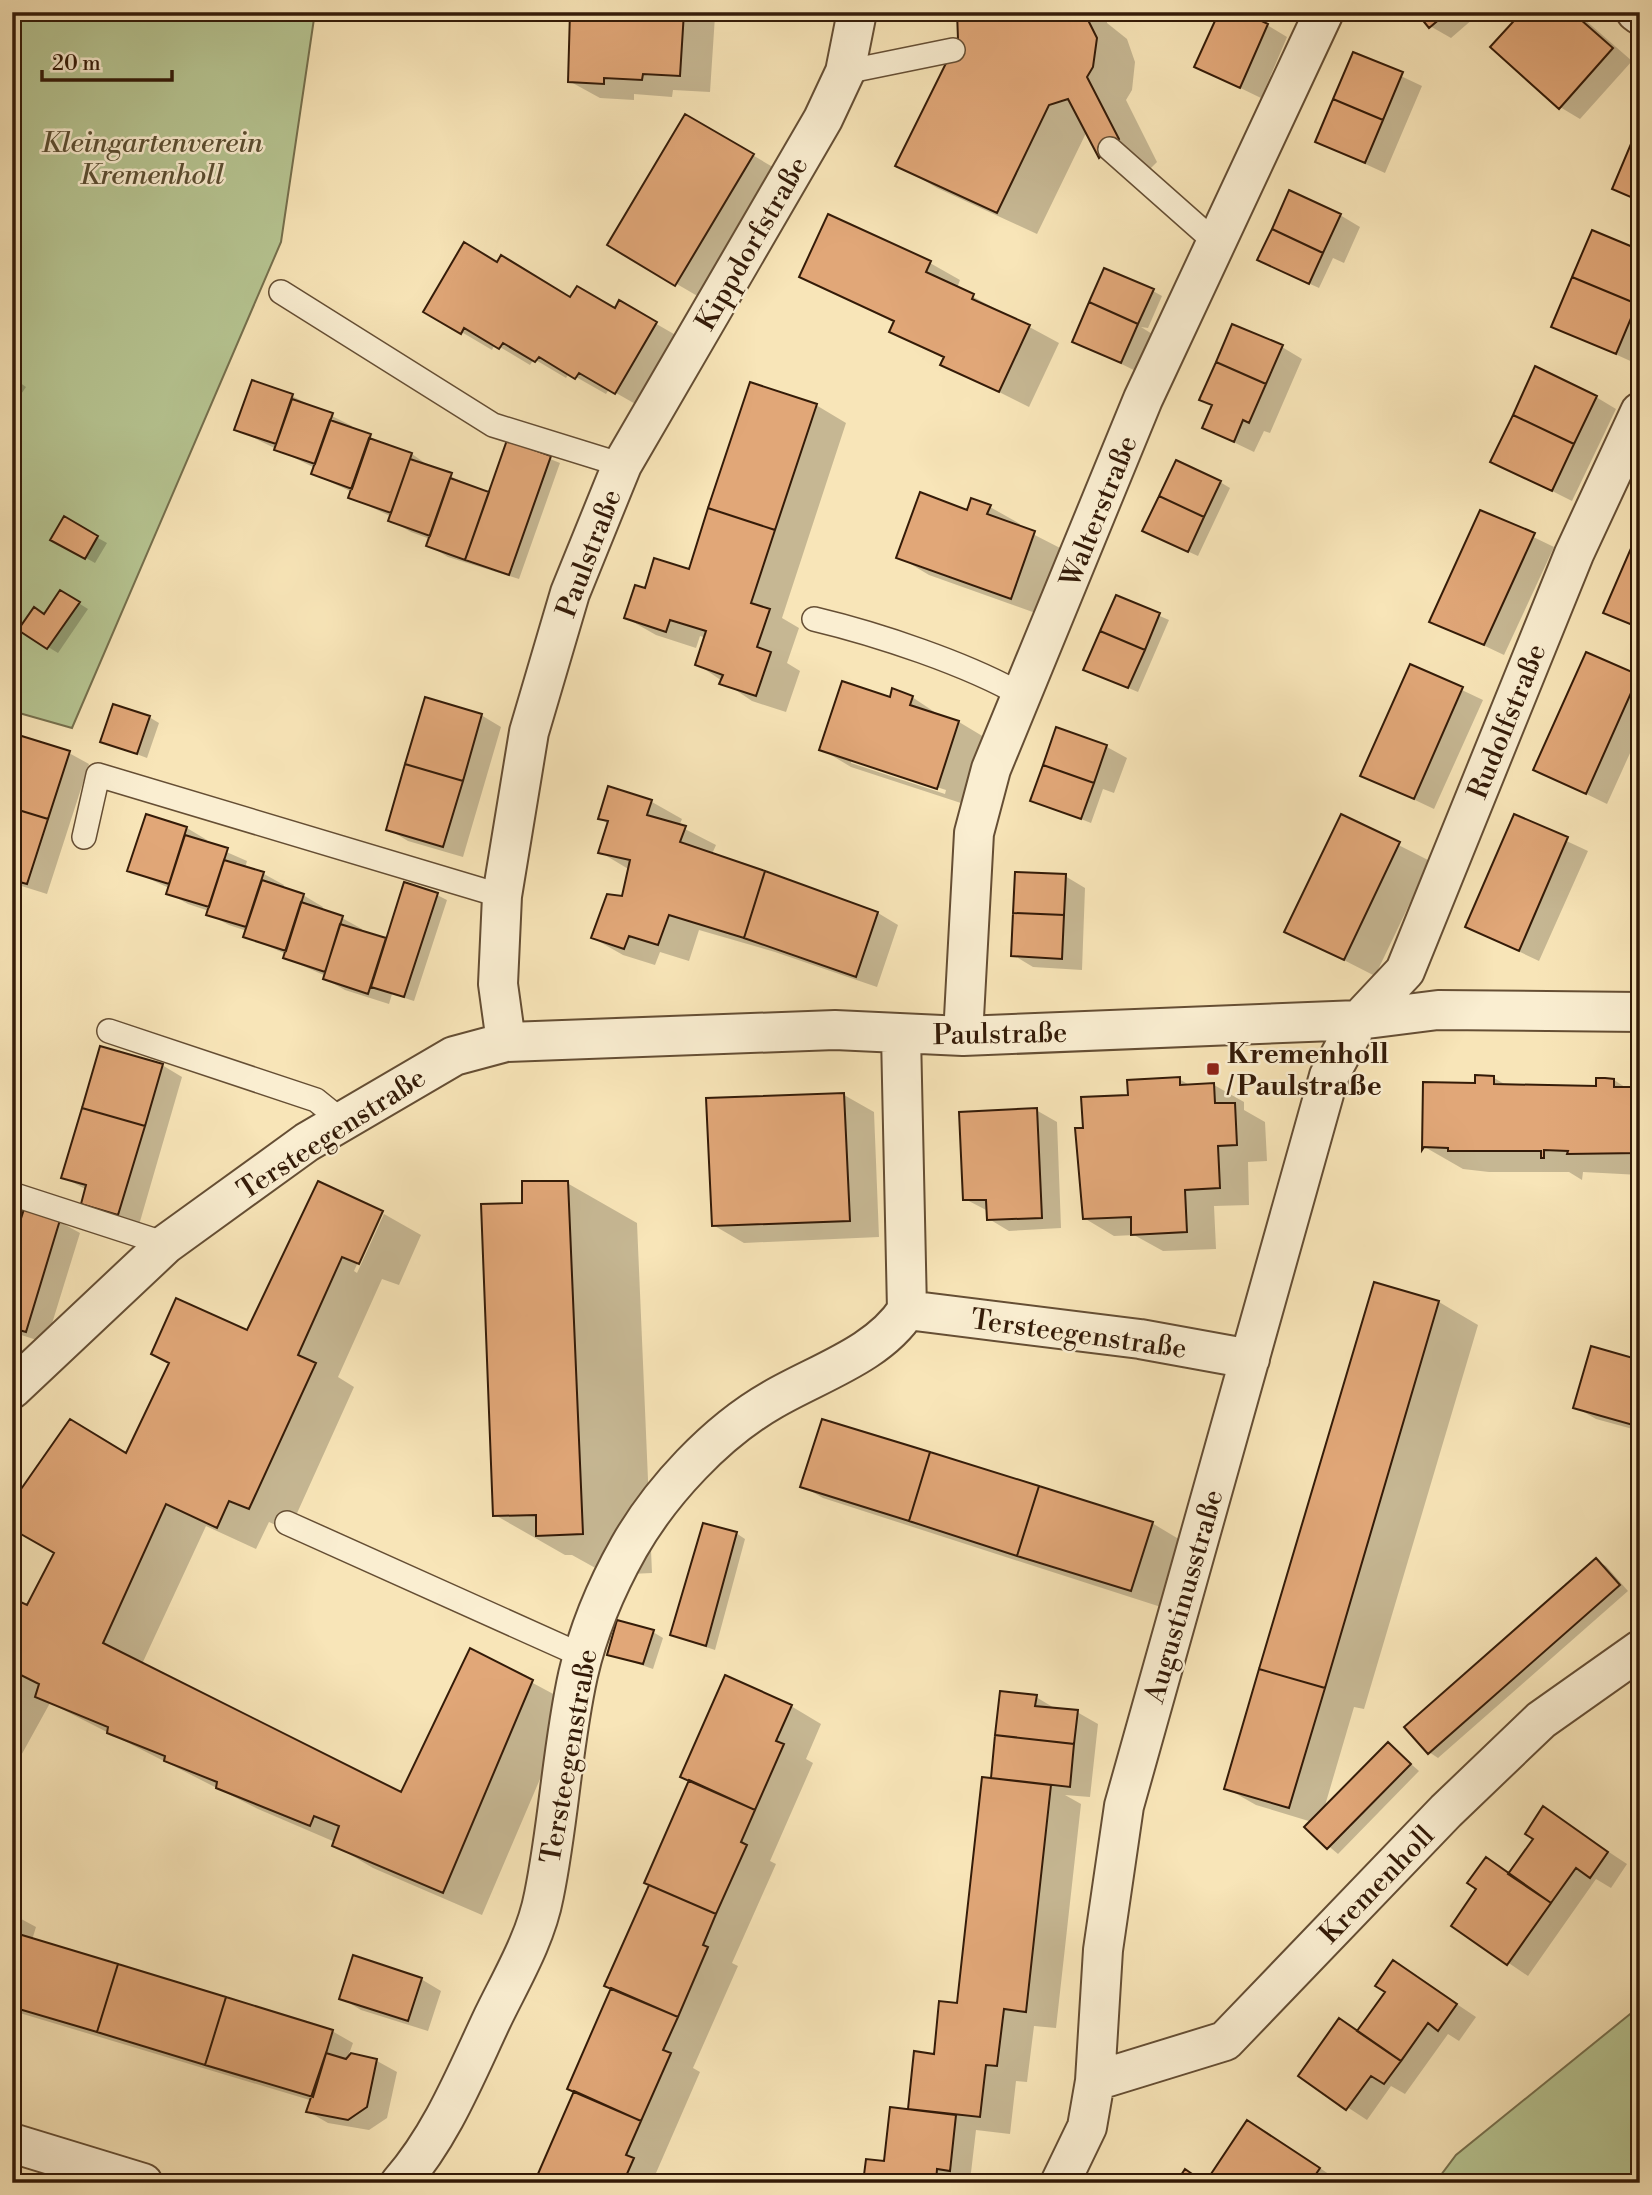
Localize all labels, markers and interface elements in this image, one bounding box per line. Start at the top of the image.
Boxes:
scale bar [42,38,172,82]
text: 20 m [52,51,101,77]
park label: Kleingartenverein Kremenholl [41,126,263,193]
street label: Kippdorfstraße [688,150,816,337]
street label: Walterstraße [1053,431,1146,593]
street label: Paulstraße [549,484,630,623]
street label: Rudolfstraße [1460,639,1554,804]
street label: Paulstraße [932,1016,1068,1053]
place label: Kremenholl / Paulstraße [1226,1037,1389,1104]
street label: Tersteegenstraße [231,1060,432,1208]
marker: Kremenholl / Paulstraße [1205,1061,1221,1077]
street label: Tersteegenstraße [969,1302,1189,1367]
street label: Augustinusstraße [1137,1486,1232,1708]
street label: Tersteegenstraße [533,1646,606,1866]
street label: Kremenholl [1312,1819,1442,1951]

